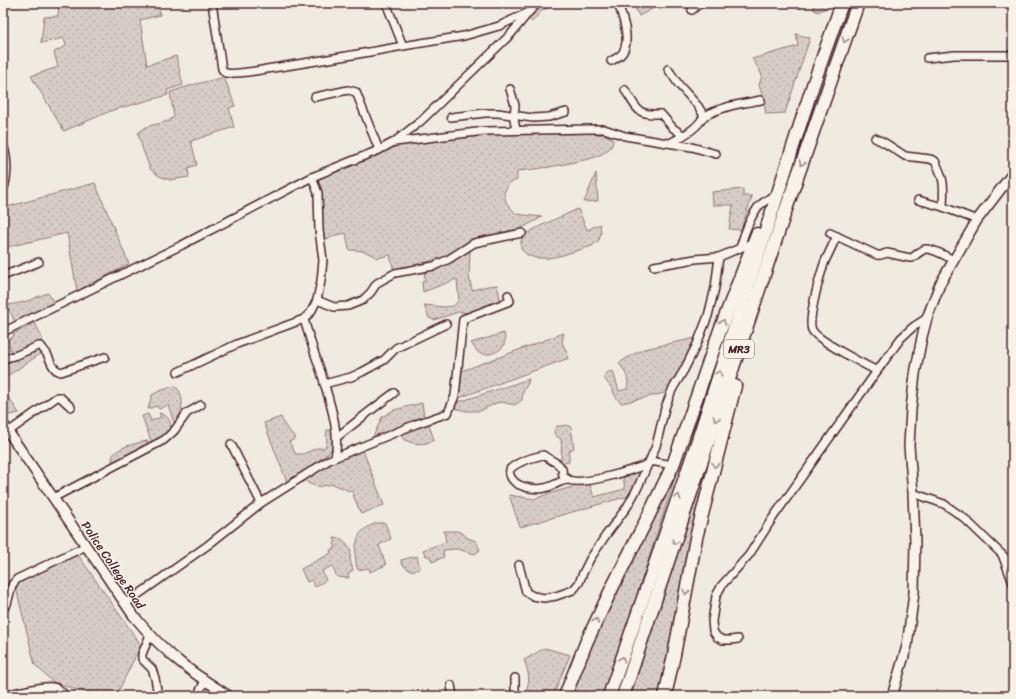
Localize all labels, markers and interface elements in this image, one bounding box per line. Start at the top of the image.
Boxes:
one-way arrow [841,36,850,43]
one-way arrow [799,159,807,166]
one-way arrow [719,318,727,325]
road number: MR3 [724,340,754,358]
one-way arrow [714,370,723,377]
one-way arrow [712,415,721,422]
one-way arrow [711,462,719,468]
one-way arrow [673,493,682,500]
street label: Police College Road [75,516,151,614]
one-way arrow [671,538,679,545]
one-way arrow [682,588,691,595]
one-way arrow [591,618,599,626]
one-way arrow [617,656,626,663]

